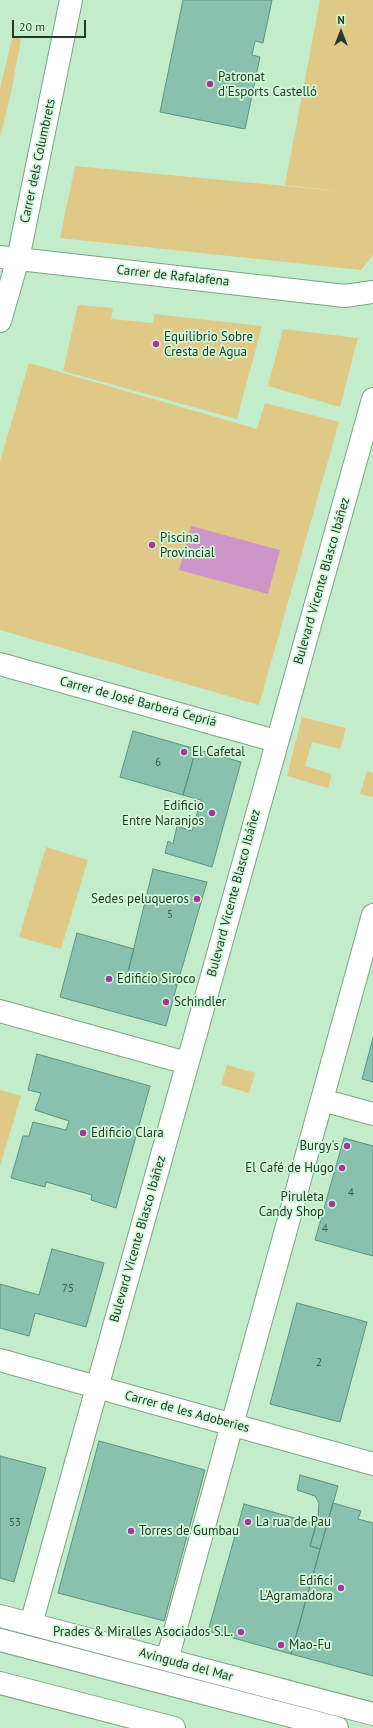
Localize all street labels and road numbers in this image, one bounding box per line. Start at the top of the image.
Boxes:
street label: Carrer dels Columbrets [17,97,59,225]
street label: Carrer de Rafalafena [116,262,230,290]
street label: Bulevard Vicente Blasco Ibáñez [291,496,353,666]
street label: Carrer de José Barberá Cepriá [58,674,218,730]
street label: Bulevard Vicente Blasco Ibáñez [204,808,264,978]
street label: Bulevard Vicente Blasco Ibáñez [107,1154,169,1324]
street label: Carrer de les Adoberies [123,1388,251,1436]
street label: Avinguda del Mar [137,1645,235,1685]

